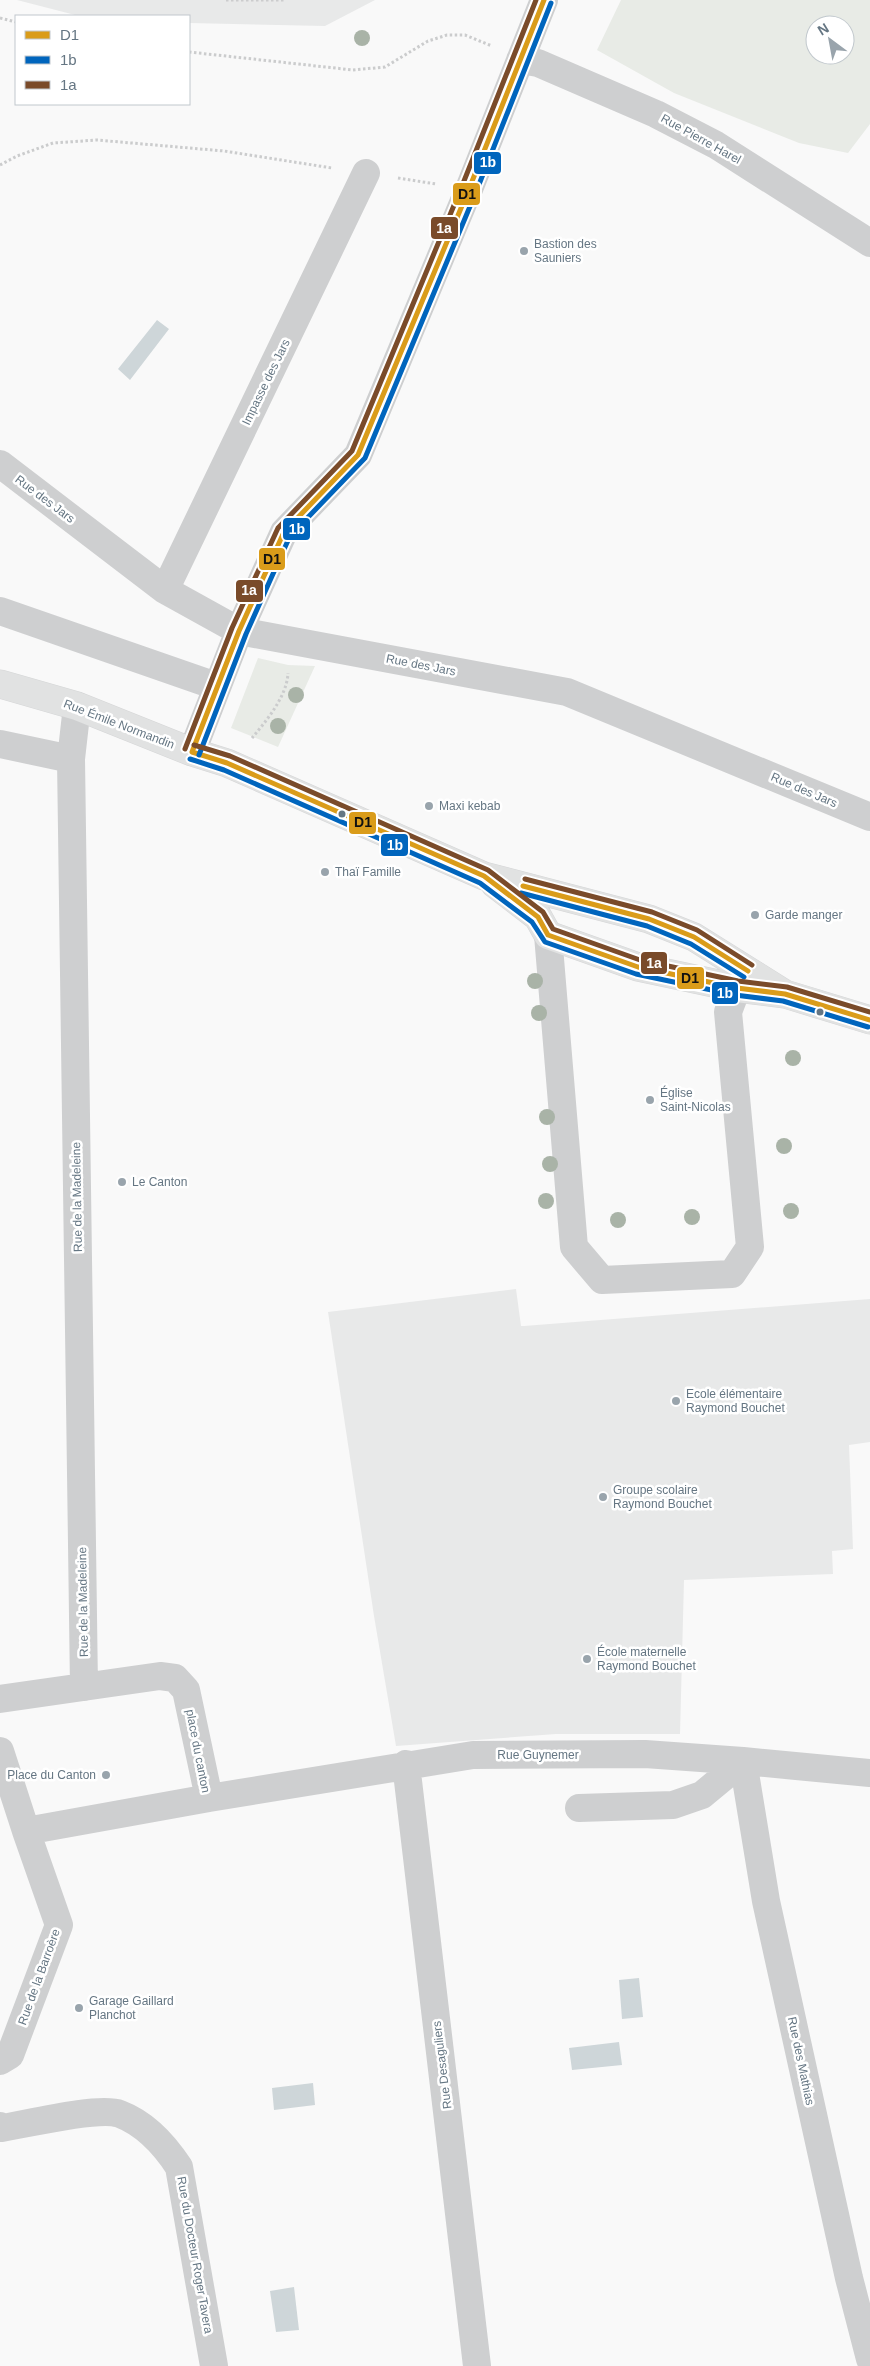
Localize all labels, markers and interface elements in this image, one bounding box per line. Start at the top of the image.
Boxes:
legend [15,15,190,105]
north arrow [805,15,855,65]
text: N [815,20,832,38]
text: D1 [60,26,79,43]
text: 1b [60,51,77,68]
text: 1a [60,76,77,93]
street label: Rue Pierre Harel [659,111,743,167]
line badge: 1b [473,151,502,175]
text: 1b [480,154,496,170]
line badge: D1 [452,182,481,206]
text: D1 [458,186,476,202]
line badge: 1a [430,216,459,240]
text: 1a [436,220,452,236]
place label: Bastion des Sauniers [534,237,597,265]
marker: Bastion des Sauniers [518,245,530,257]
street label: Impasse des Jars [239,337,293,427]
street label: Rue des Jars [13,472,77,526]
line badge: 1b [282,517,311,541]
text: 1b [289,521,305,537]
line badge: D1 [258,547,286,571]
text: D1 [263,551,281,567]
line badge: 1a [235,579,264,603]
text: 1a [241,582,257,598]
street label: Rue des Jars [385,651,457,679]
street label: Rue Émile Normandin [62,695,177,752]
street label: Rue des Jars [769,770,839,810]
place label: Maxi kebab [439,799,501,813]
marker: Maxi kebab [423,800,435,812]
unlabelled marker [337,809,347,819]
line badge: D1 [348,811,377,835]
text: D1 [354,814,372,830]
line badge: 1b [380,833,409,857]
text: 1b [387,837,403,853]
place label: Thaï Famille [335,865,401,879]
marker: Thaï Famille [319,866,331,878]
place label: Garde manger [765,908,842,922]
marker: Garde manger [749,909,761,921]
line badge: 1a [640,951,668,975]
text: 1a [646,955,662,971]
line badge: D1 [676,966,705,990]
text: D1 [681,970,699,986]
line badge: 1b [711,981,739,1005]
text: 1b [717,985,733,1001]
unlabelled marker [815,1007,825,1017]
place label: Église Saint-Nicolas [660,1085,731,1114]
marker: Église Saint-Nicolas [644,1094,656,1106]
street label: Rue de la Madeleine [69,1142,85,1252]
place label: Le Canton [132,1175,187,1189]
marker: Le Canton [116,1176,128,1188]
place label: Ecole élémentaire Raymond Bouchet [686,1387,785,1415]
marker: Ecole élémentaire Raymond Bouchet [670,1395,682,1407]
place label: Groupe scolaire Raymond Bouchet [613,1483,712,1511]
marker: Groupe scolaire Raymond Bouchet [597,1491,609,1503]
street label: Rue de la Madeleine [75,1547,91,1657]
place label: École maternelle Raymond Bouchet [597,1644,696,1673]
marker: École maternelle Raymond Bouchet [581,1653,593,1665]
street label: place du canton [183,1708,213,1794]
street label: Rue Guynemer [497,1748,579,1762]
place label: Place du Canton [7,1768,96,1782]
marker: Place du Canton [100,1769,112,1781]
street label: Rue de la Barroère [15,1927,63,2027]
place label: Garage Gaillard Planchot [89,1994,174,2022]
marker: Garage Gaillard Planchot [73,2002,85,2014]
street label: Rue des Mathias [785,2016,817,2106]
street label: Rue Desaguliers [430,2020,454,2110]
street label: Rue du Docteur Roger Tavera [174,2175,216,2335]

